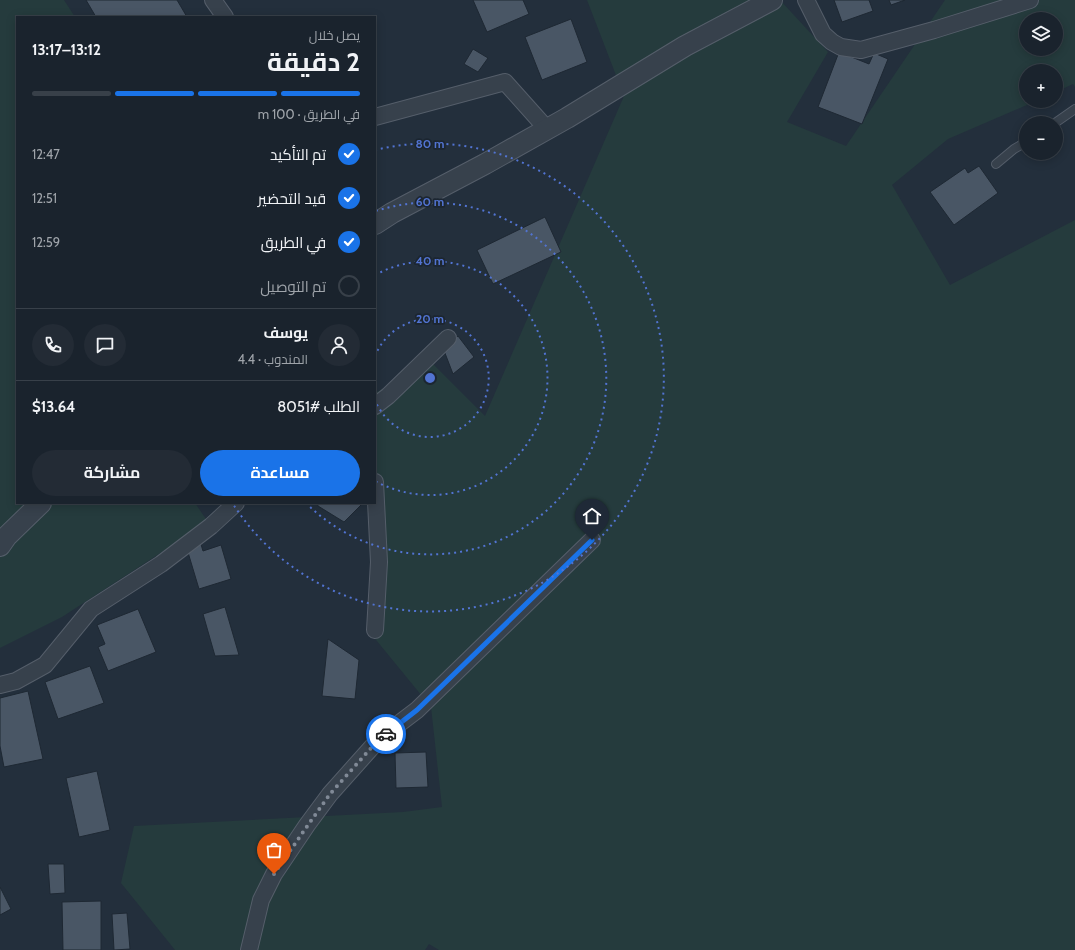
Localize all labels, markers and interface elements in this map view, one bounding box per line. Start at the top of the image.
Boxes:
map controls [1019,12,1063,160]
button: layers [1019,12,1063,56]
text: يصل خلال [309,27,360,43]
text: 13:12–13:17 [32,41,101,59]
text: 2 دقيقة [267,46,360,78]
button: + [1019,64,1063,108]
text: في الطريق · 100 m [258,106,360,122]
button: − [1019,116,1063,160]
text: 80 m [416,136,444,151]
icon: check [338,143,360,165]
text: 12:47 [32,146,60,162]
text: تم التأكيد [270,146,326,164]
icon: check [338,187,360,209]
text: 12:51 [32,190,57,206]
text: قيد التحضير [258,190,326,208]
text: 60 m [416,194,444,209]
icon: check [338,231,360,253]
text: 12:59 [32,234,60,250]
text: في الطريق [261,234,326,252]
text: 40 m [415,253,445,268]
text: تم التوصيل [260,278,326,296]
text: 20 m [416,311,444,326]
button: phone [32,324,74,366]
button: chat [84,324,126,366]
text: يوسف [263,324,308,342]
button: person [318,324,360,366]
text: المندوب · 4.4 [238,351,308,367]
centre of rings [423,371,437,385]
text: $13.64 [32,398,75,416]
text: الطلب #8051 [277,398,360,416]
button: مشاركة [32,450,192,496]
button: مساعدة [200,450,360,496]
pin [575,499,609,540]
icon: home [581,505,603,527]
courier [366,714,406,754]
icon: car [375,723,397,745]
pin [257,833,291,874]
icon: bag [263,839,285,861]

